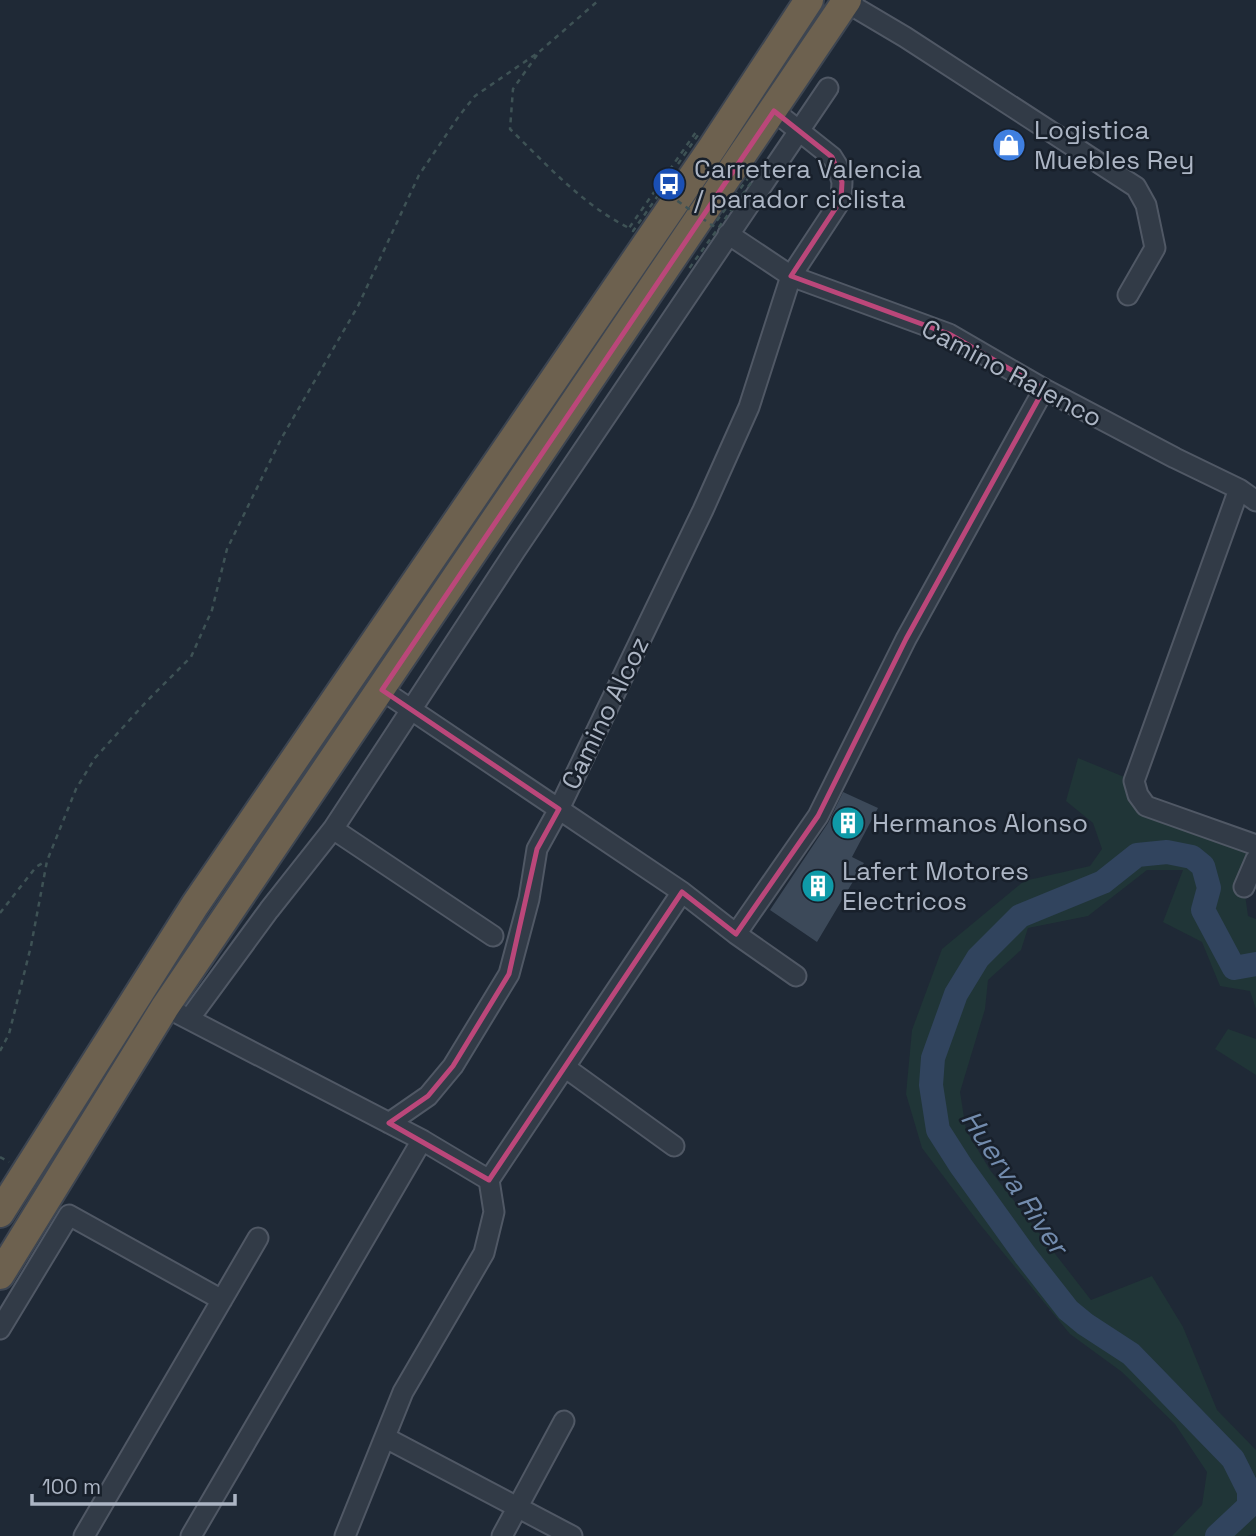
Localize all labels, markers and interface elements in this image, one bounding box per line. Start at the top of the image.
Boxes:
place label: Logistica Muebles Rey [1034,113,1194,177]
shop icon: Logistica Muebles Rey [990,126,1028,164]
place label: Carretera Valencia / parador ciclista [694,152,922,216]
bus stop icon: Carretera Valencia / parador ciclista [650,165,688,203]
street label: Camino Ralenco [916,311,1108,435]
street label: Camino Alcoz [553,631,657,795]
building icon: Hermanos Alonso [829,804,867,842]
place label: Hermanos Alonso [872,806,1088,840]
place label: Lafert Motores Electricos [842,854,1029,918]
building icon: Lafert Motores Electricos [799,867,837,905]
water label: Huerva River [953,1103,1078,1264]
scale bar [32,1462,234,1506]
text: 100 m [42,1473,101,1500]

